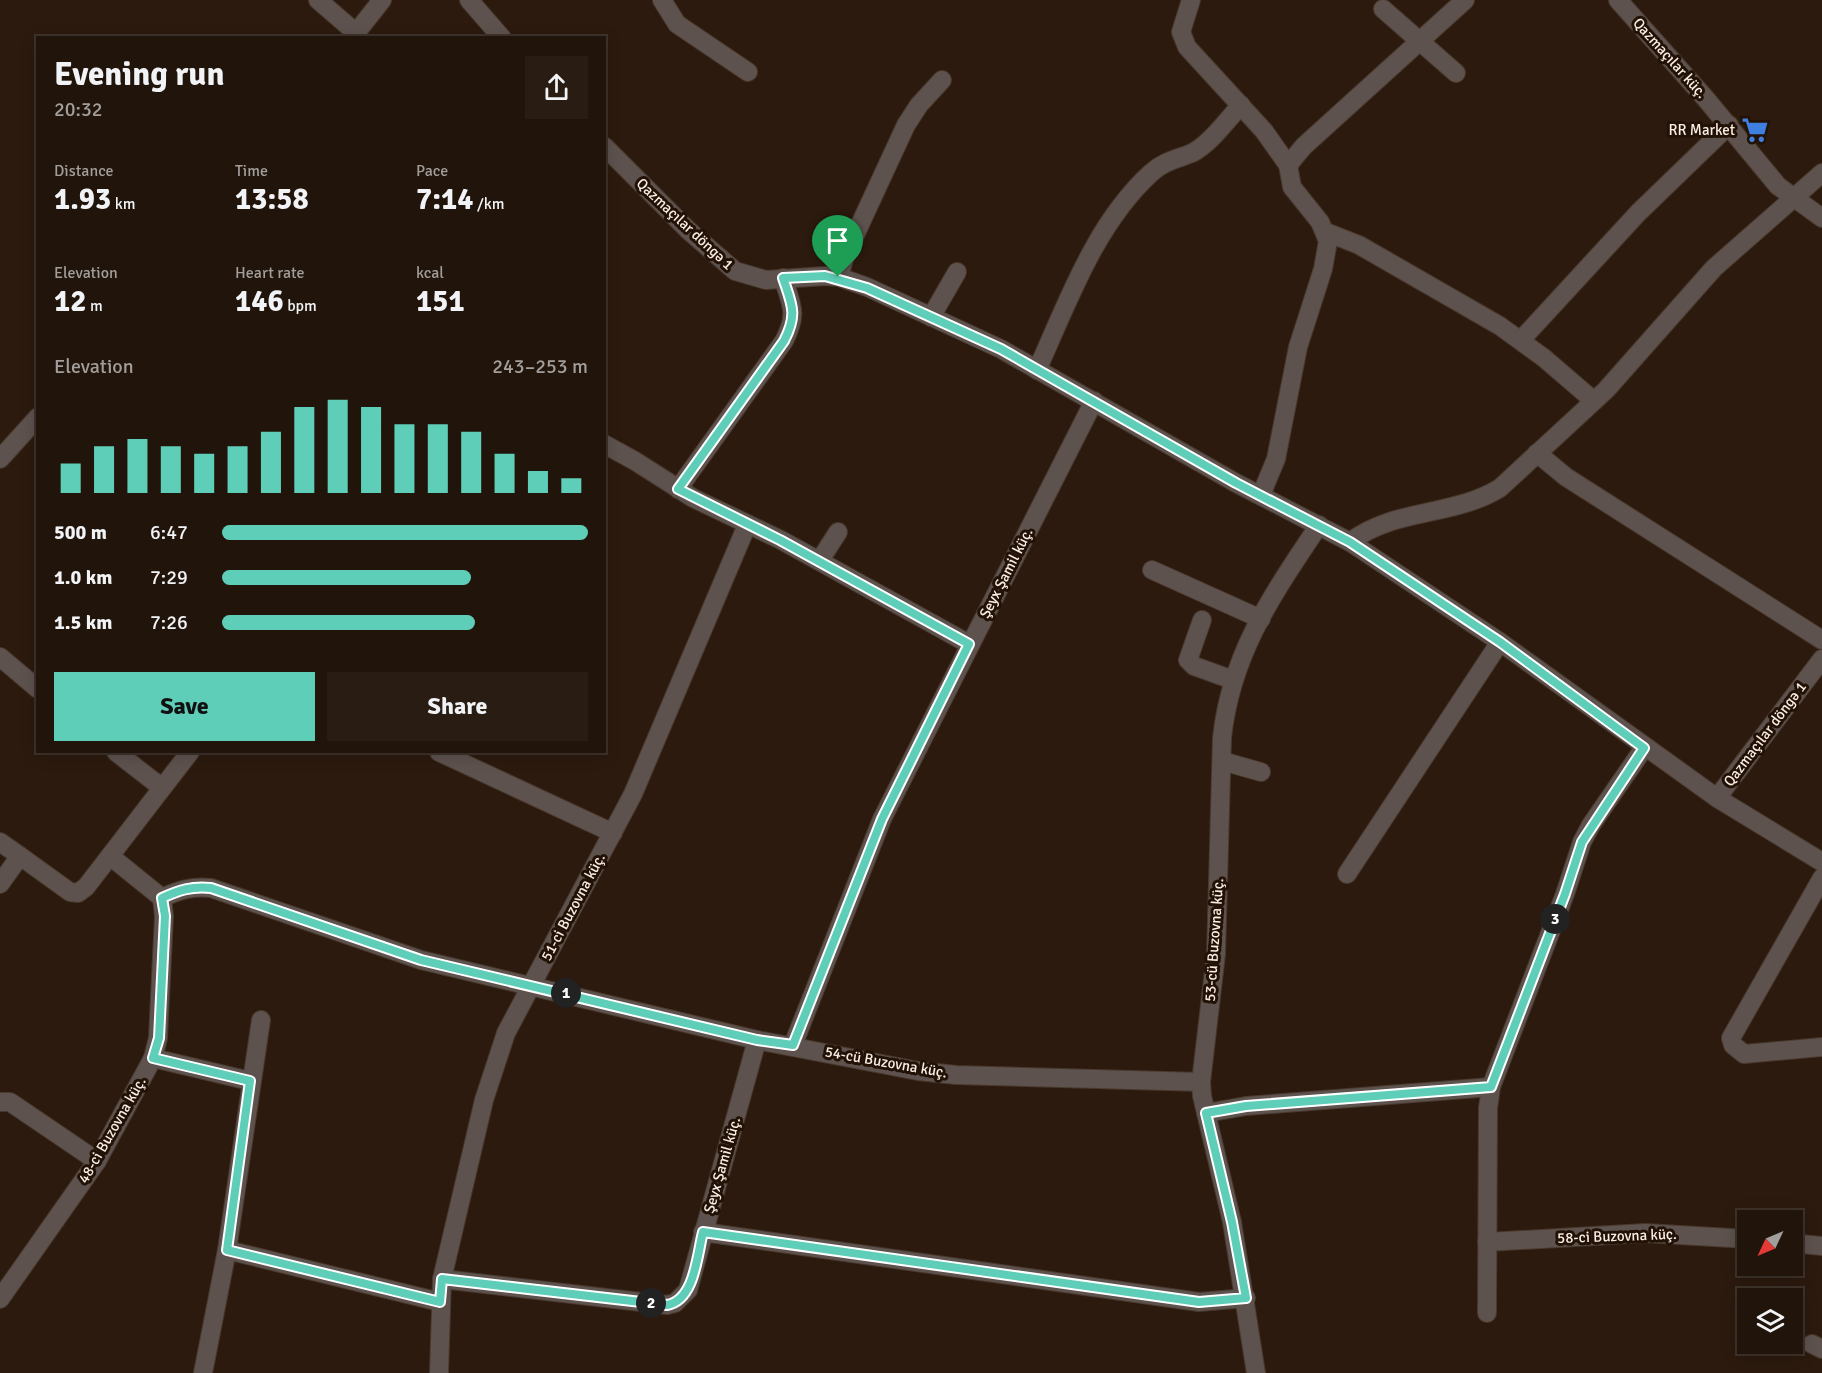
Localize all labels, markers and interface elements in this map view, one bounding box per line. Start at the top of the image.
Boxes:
street label: Qazmaçılar küç. [1629,14,1711,102]
text: Evening run [54,54,224,95]
button: share [525,56,588,119]
text: 20:32 [54,97,103,122]
supermarket icon: RR Market [1740,115,1770,145]
place label: RR Market [1668,121,1735,139]
text: Distance [54,161,114,181]
text: Time [235,161,268,181]
text: Pace [416,161,448,181]
street label: Qazmaçılar döngə 1 [633,174,737,274]
text: 1.93 [54,181,111,218]
text: 13:58 [235,181,309,218]
text: 7:14 [416,181,473,218]
text: km [111,194,136,214]
text: /km [473,194,505,214]
pin [812,215,863,277]
icon: arrive [821,224,854,257]
text: Elevation [54,263,118,283]
text: Heart rate [235,263,304,283]
text: kcal [416,263,444,283]
text: 12 [54,283,86,320]
text: 146 [235,283,284,320]
text: 151 [416,283,465,320]
text: m [86,296,103,316]
text: bpm [284,296,317,316]
text: Elevation [54,354,134,379]
text: 243–253 m [492,354,588,379]
text: 500 m [54,520,107,545]
text: 6:47 [150,520,188,545]
street label: Şeyx Şamil küç. [976,525,1037,621]
text: 1.0 km [54,565,112,590]
text: 7:29 [150,565,188,590]
text: 1.5 km [54,610,112,635]
text: 7:26 [150,610,188,635]
button: Save [54,672,315,741]
button: Share [327,672,588,741]
street label: Qazmaçılar döngə 1 [1720,678,1810,790]
street label: 51-ci Buzovna küç. [537,850,609,964]
street label: 53-cü Buzovna küç. [1201,878,1227,1002]
pin: 3 [1540,904,1570,934]
text: 3 [1551,909,1559,929]
pin: 1 [551,978,581,1008]
text: 1 [562,983,570,1003]
street label: 54-cü Buzovna küç. [823,1042,949,1082]
street label: 48-ci Buzovna küç. [74,1074,150,1186]
street label: Şeyx Şamil küç. [700,1115,744,1215]
north arrow [1737,1210,1803,1276]
map controls [1737,1210,1803,1354]
street label: 58-ci Buzovna küç. [1557,1225,1677,1247]
pin: 2 [636,1288,666,1318]
button: layers [1737,1288,1803,1354]
text: 2 [647,1293,655,1313]

